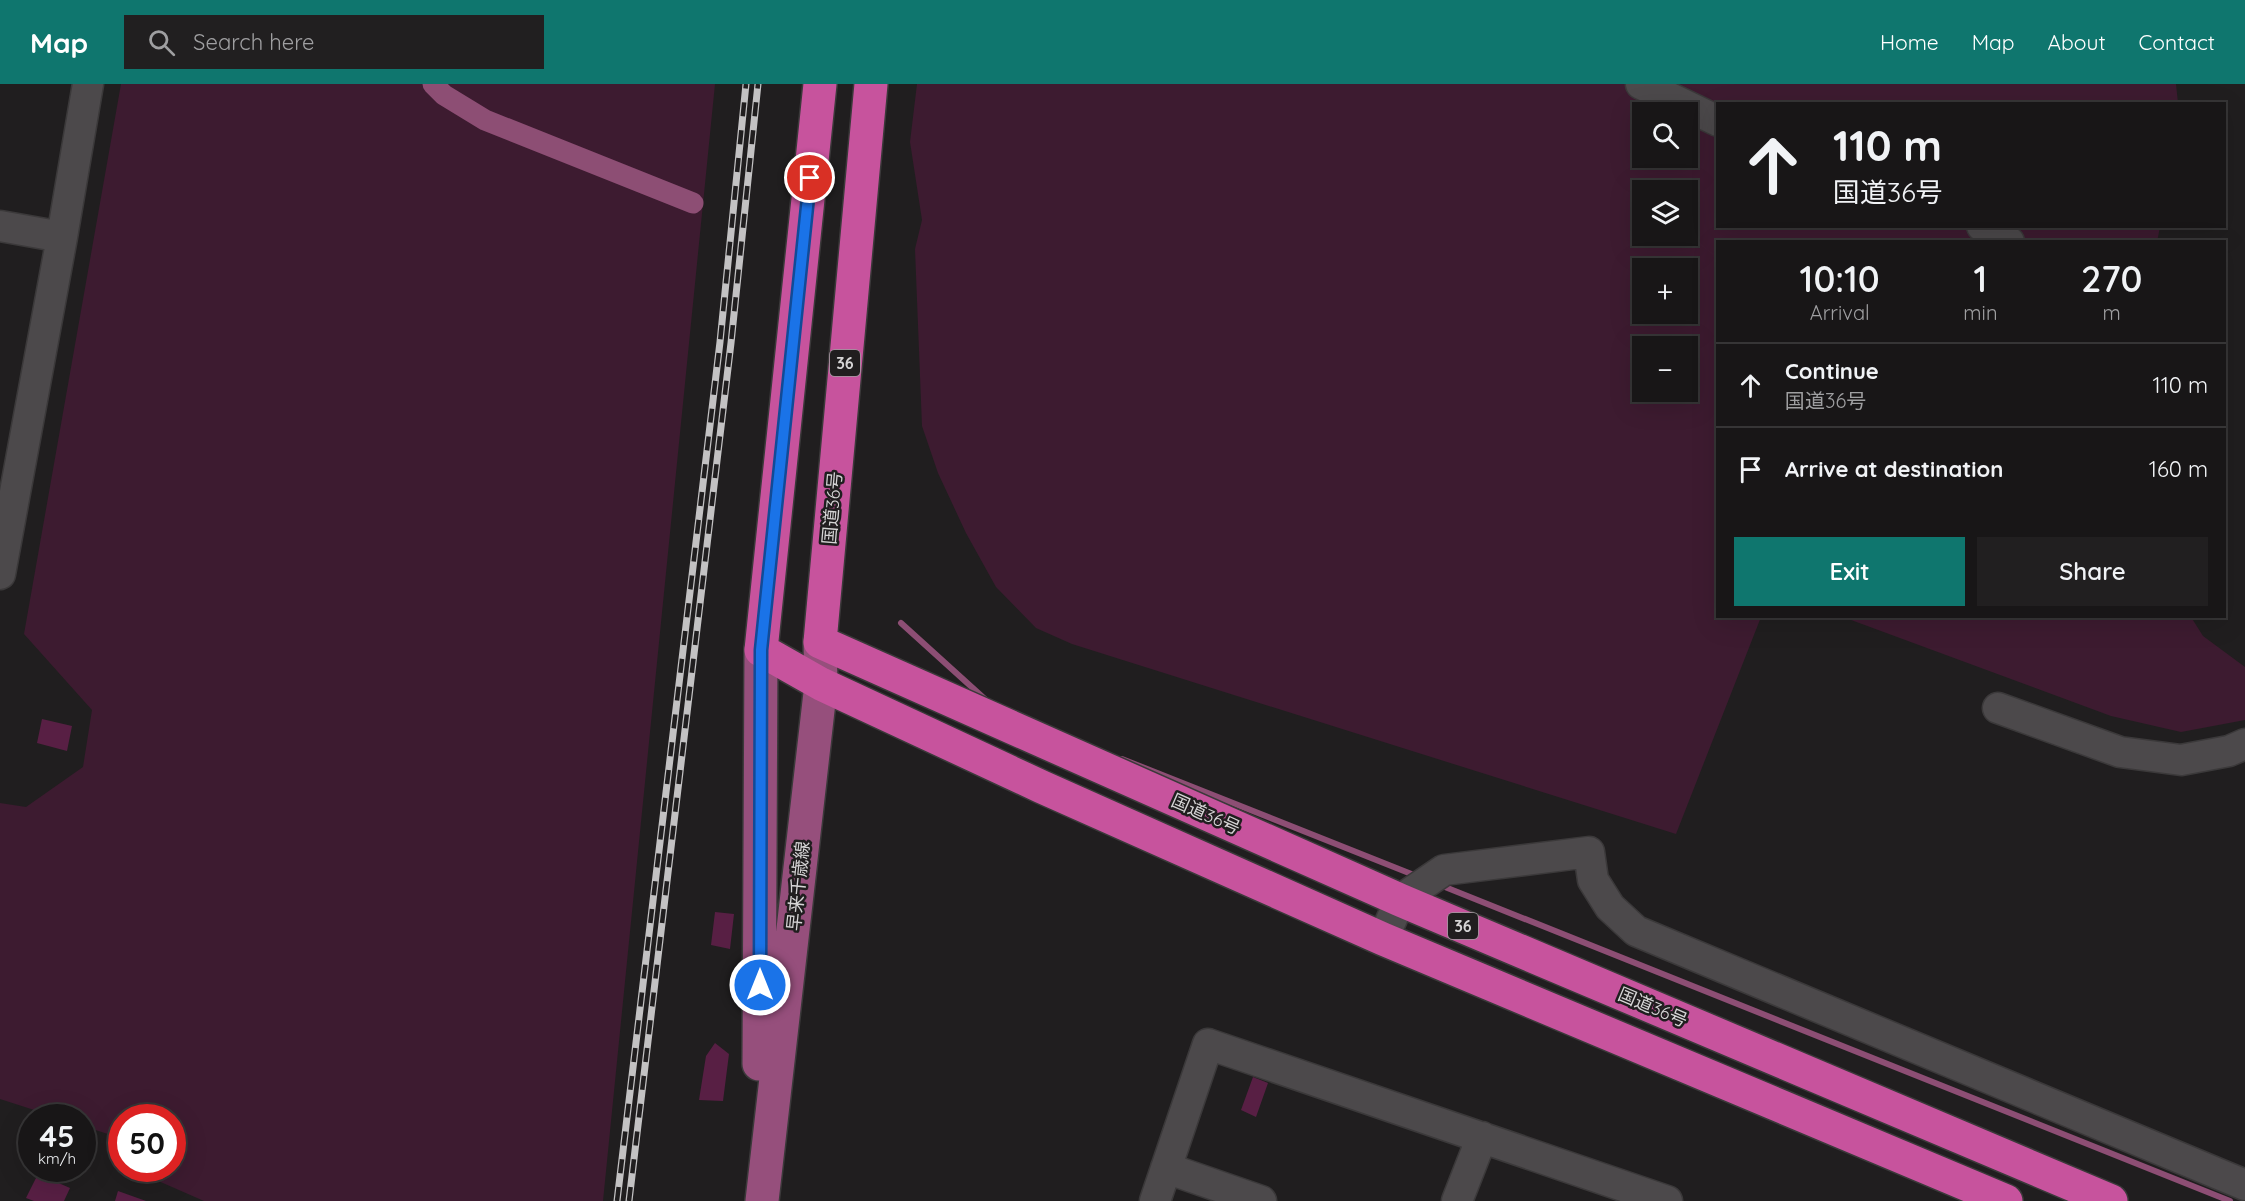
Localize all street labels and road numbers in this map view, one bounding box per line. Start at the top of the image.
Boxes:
road number: 36 [830,350,860,376]
street label: 国道36号 [817,471,847,545]
street label: 国道36号 [1168,789,1244,839]
street label: 早来千歳線 [782,840,814,932]
road number: 36 [1448,913,1478,939]
street label: 国道36号 [1615,982,1691,1032]

